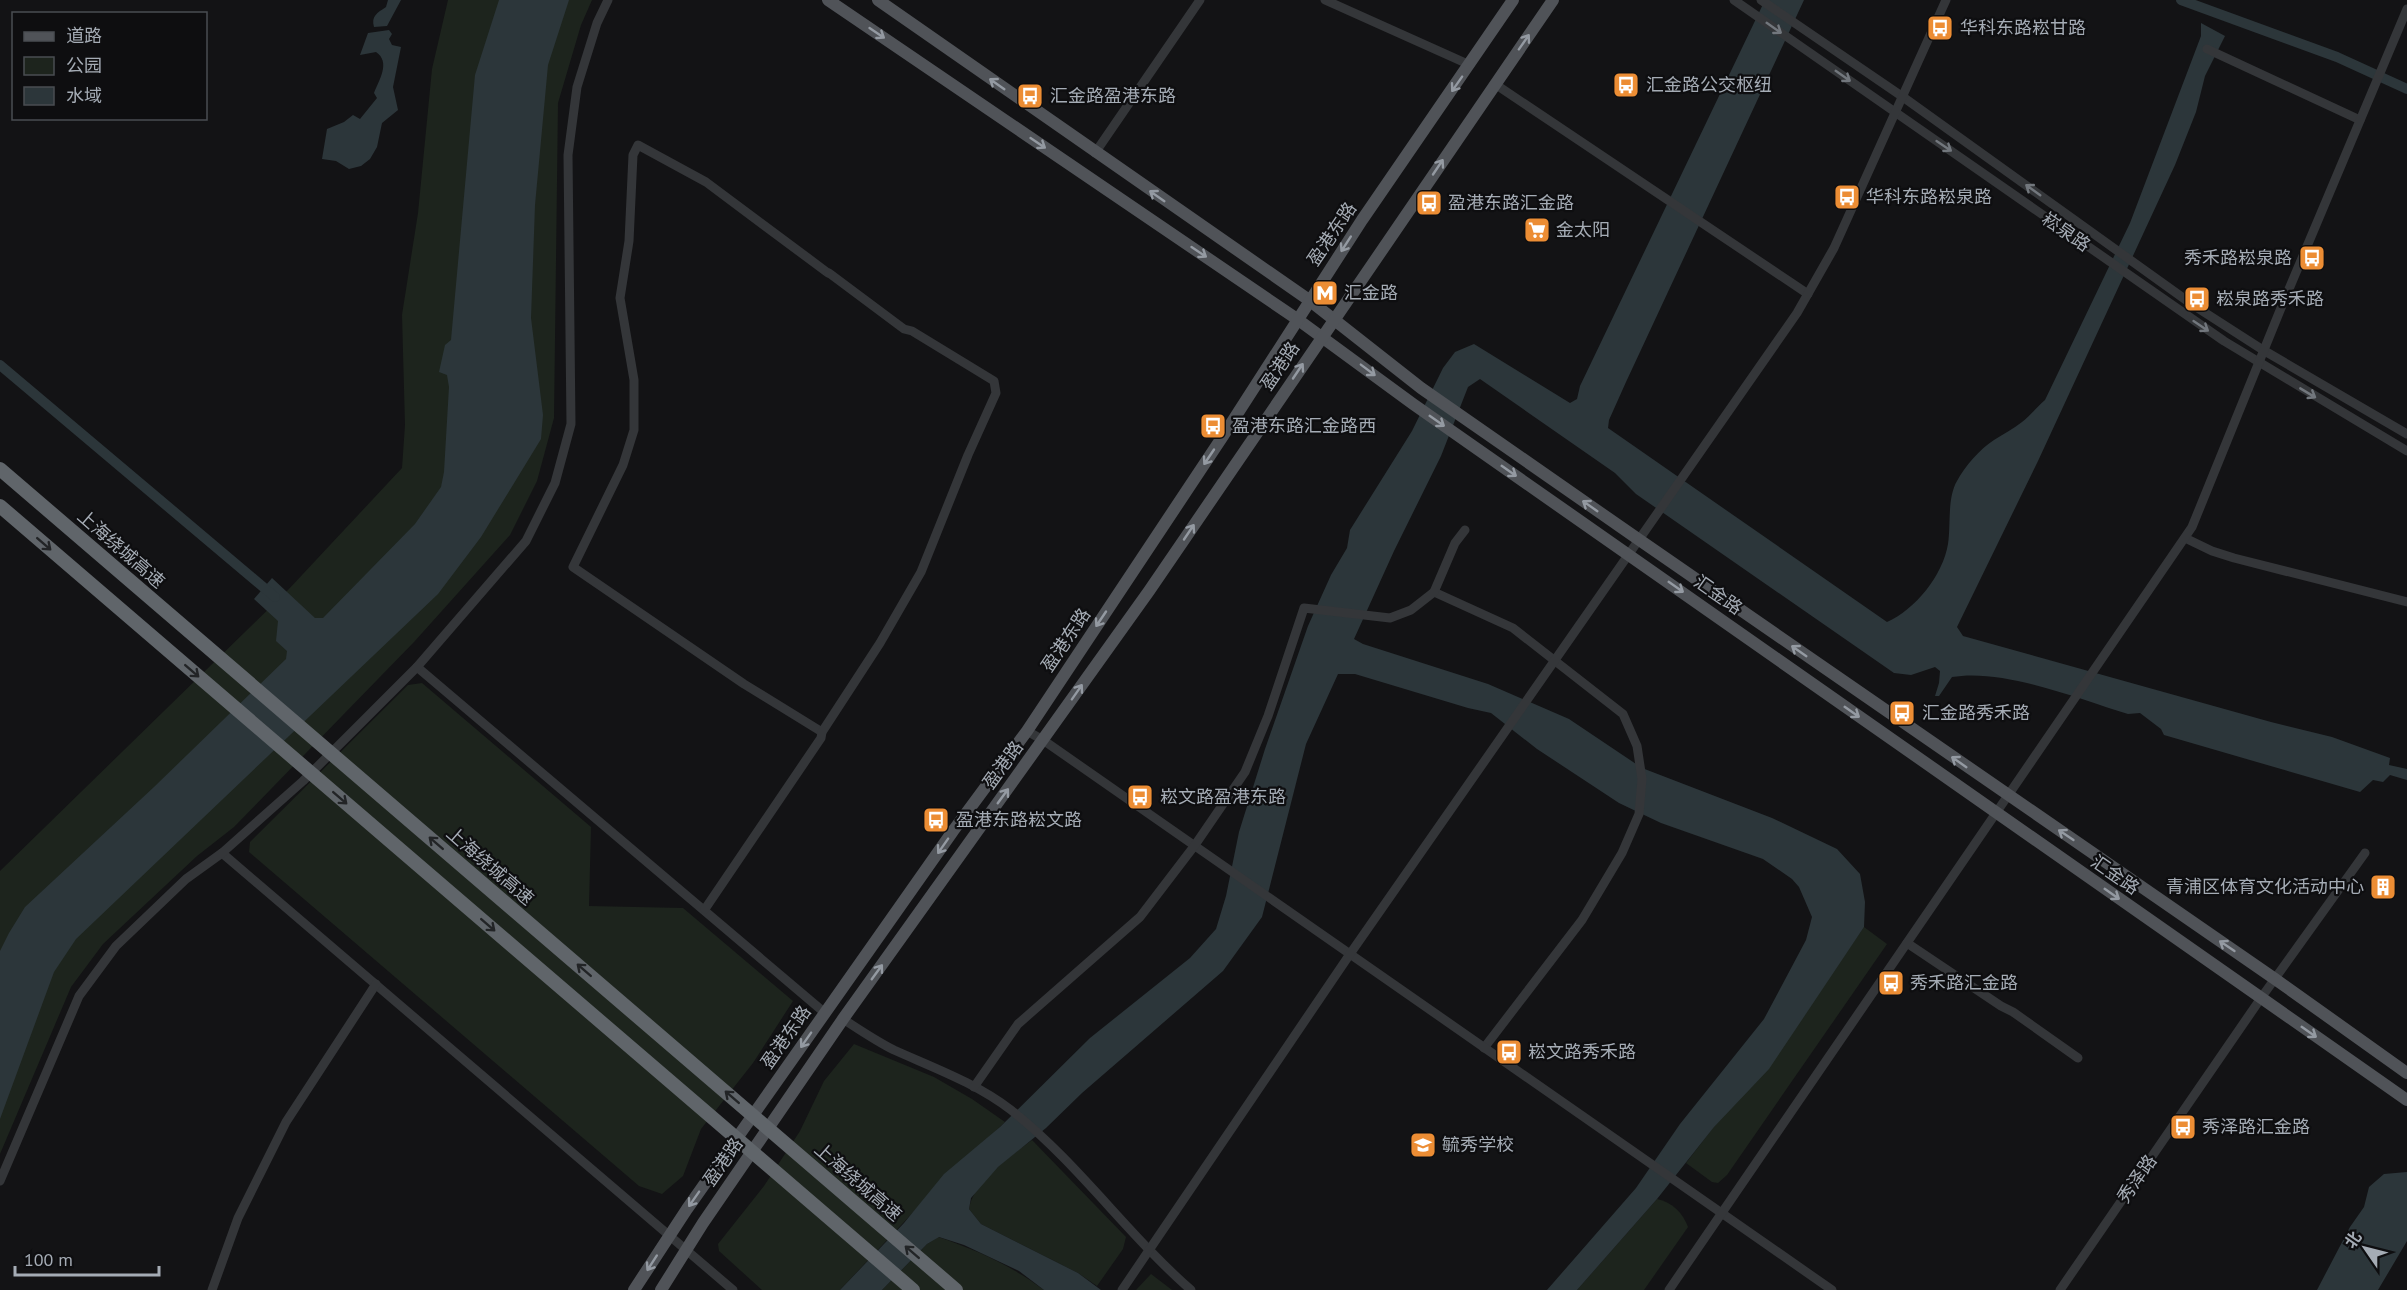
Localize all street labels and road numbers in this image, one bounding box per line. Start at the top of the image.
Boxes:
street label: 盈港东路 [1302,197,1361,270]
street label: 崧泉路 [2038,207,2095,256]
street label: 盈港路 [1255,337,1304,395]
street label: 上海绕城高速 [73,505,170,593]
street label: 汇金路 [1690,570,1747,619]
street label: 盈港东路 [1036,603,1095,676]
street label: 盈港路 [977,736,1028,793]
street label: 上海绕城高速 [442,822,539,910]
street label: 汇金路 [2087,850,2144,899]
street label: 盈港东路 [756,1001,816,1073]
street label: 盈港路 [698,1133,747,1190]
street label: 上海绕城高速 [810,1138,907,1226]
street label: 秀泽路 [2112,1150,2161,1207]

